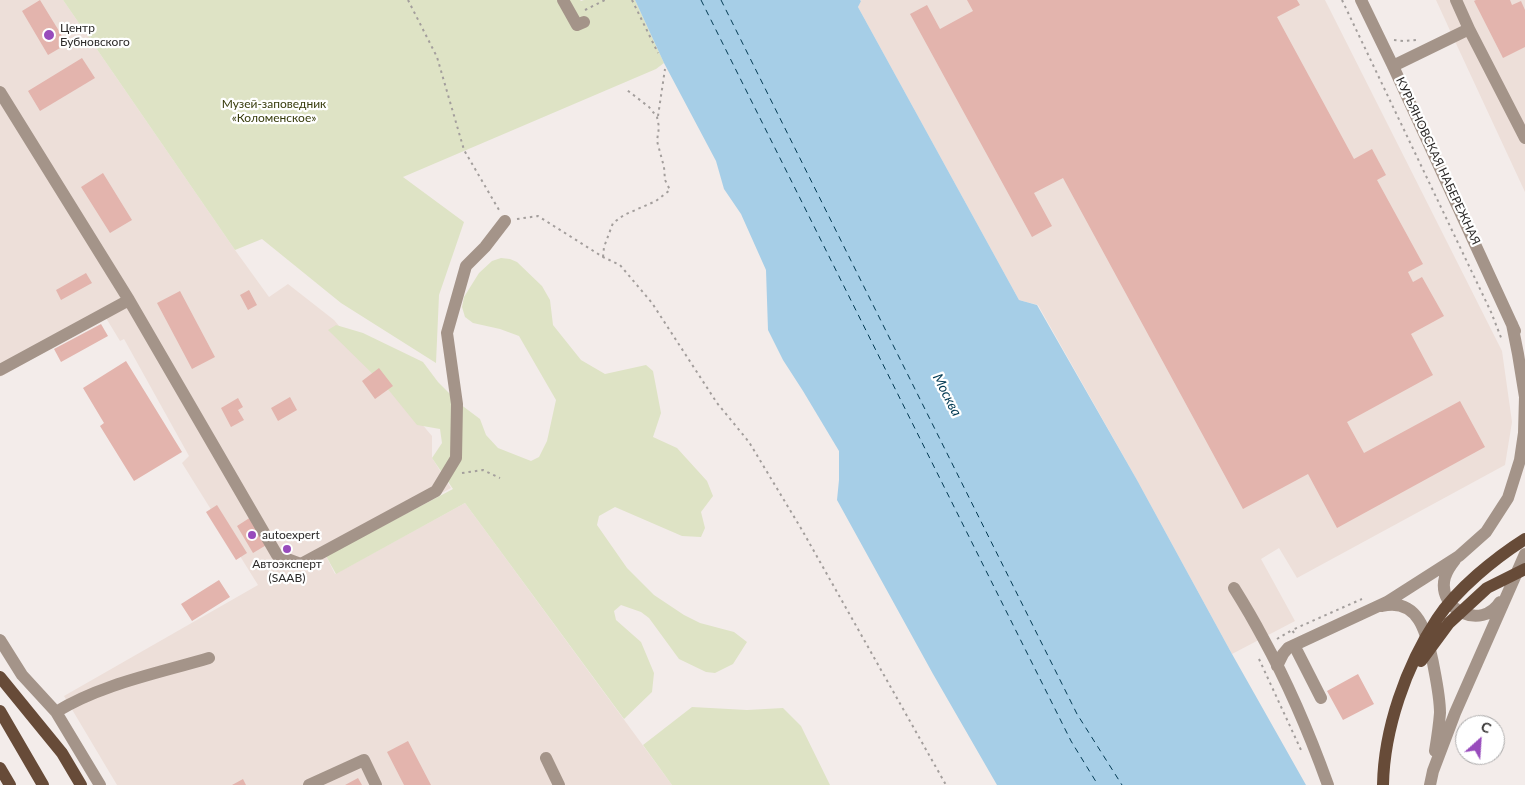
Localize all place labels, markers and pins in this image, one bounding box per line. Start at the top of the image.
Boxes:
place label: Центр Бубновского [60,21,130,49]
marker: Центр Бубновского [42,28,56,42]
place label: autoexpert [262,528,320,542]
marker: autoexpert [246,529,258,541]
marker: Автоэксперт (SAAB) [281,543,293,555]
place label: Автоэксперт (SAAB) [252,557,322,585]

